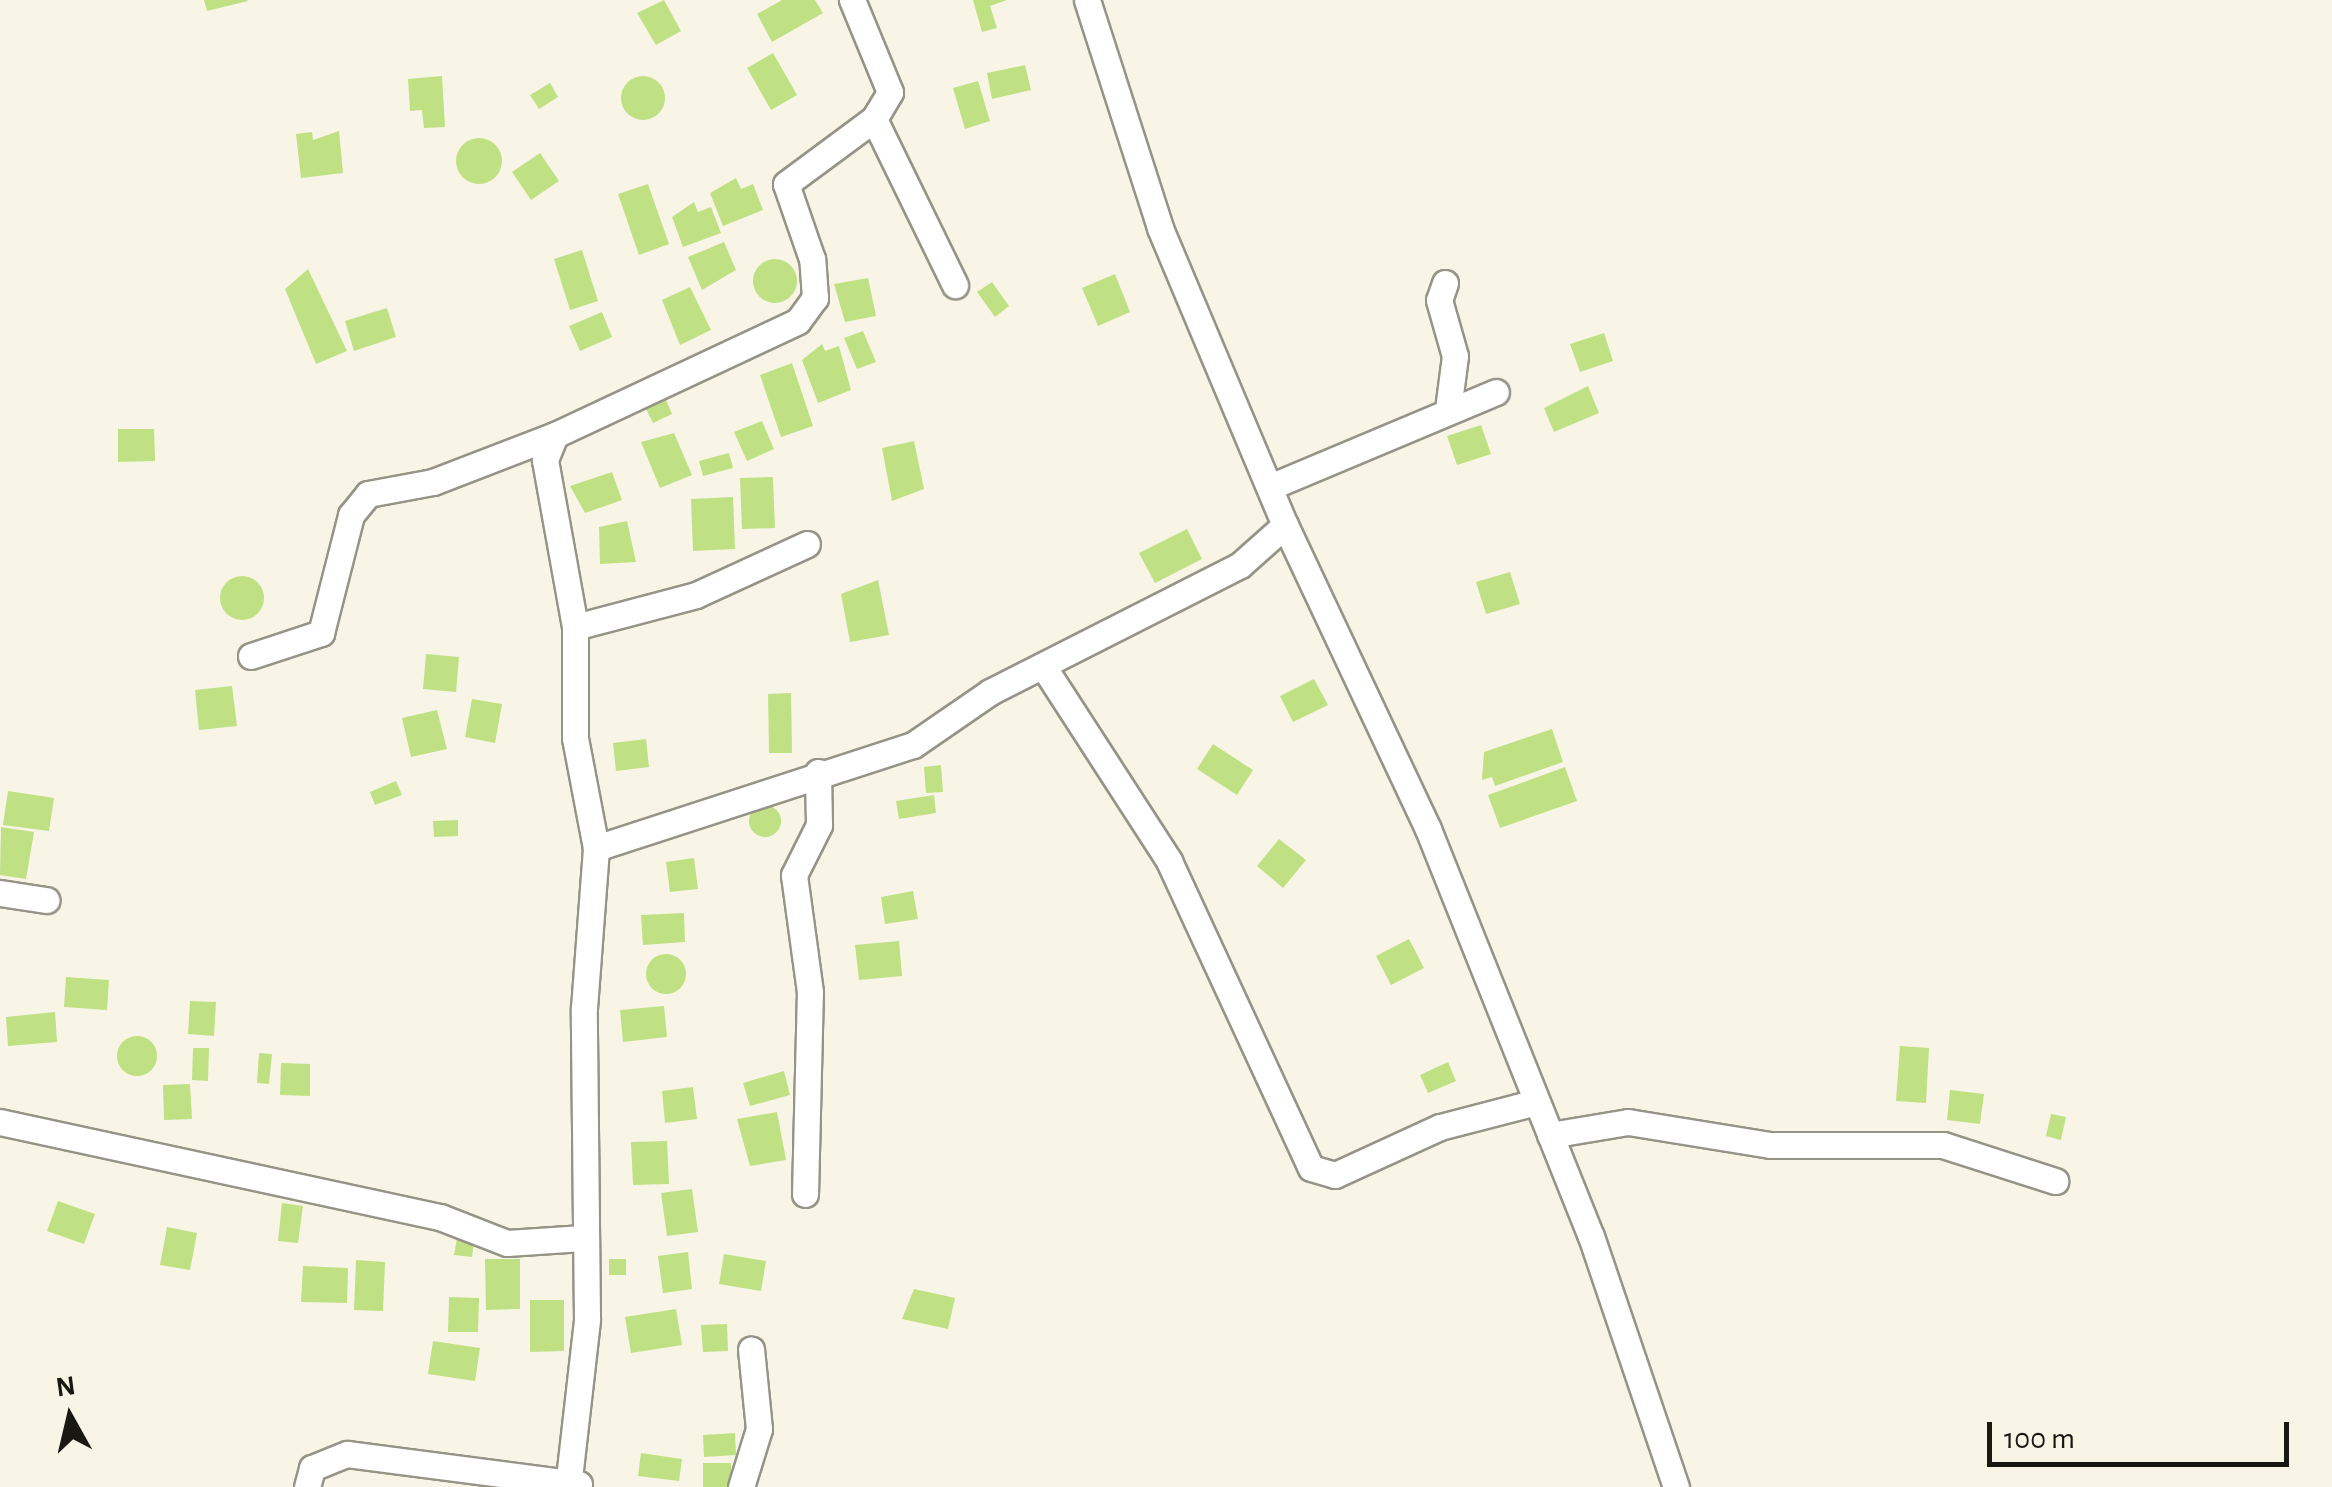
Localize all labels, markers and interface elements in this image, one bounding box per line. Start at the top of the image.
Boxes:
north arrow [20,1367,120,1467]
text: N [54,1372,77,1403]
scale bar [1992,1402,2294,1464]
text: 100 m [2004,1424,2075,1454]

